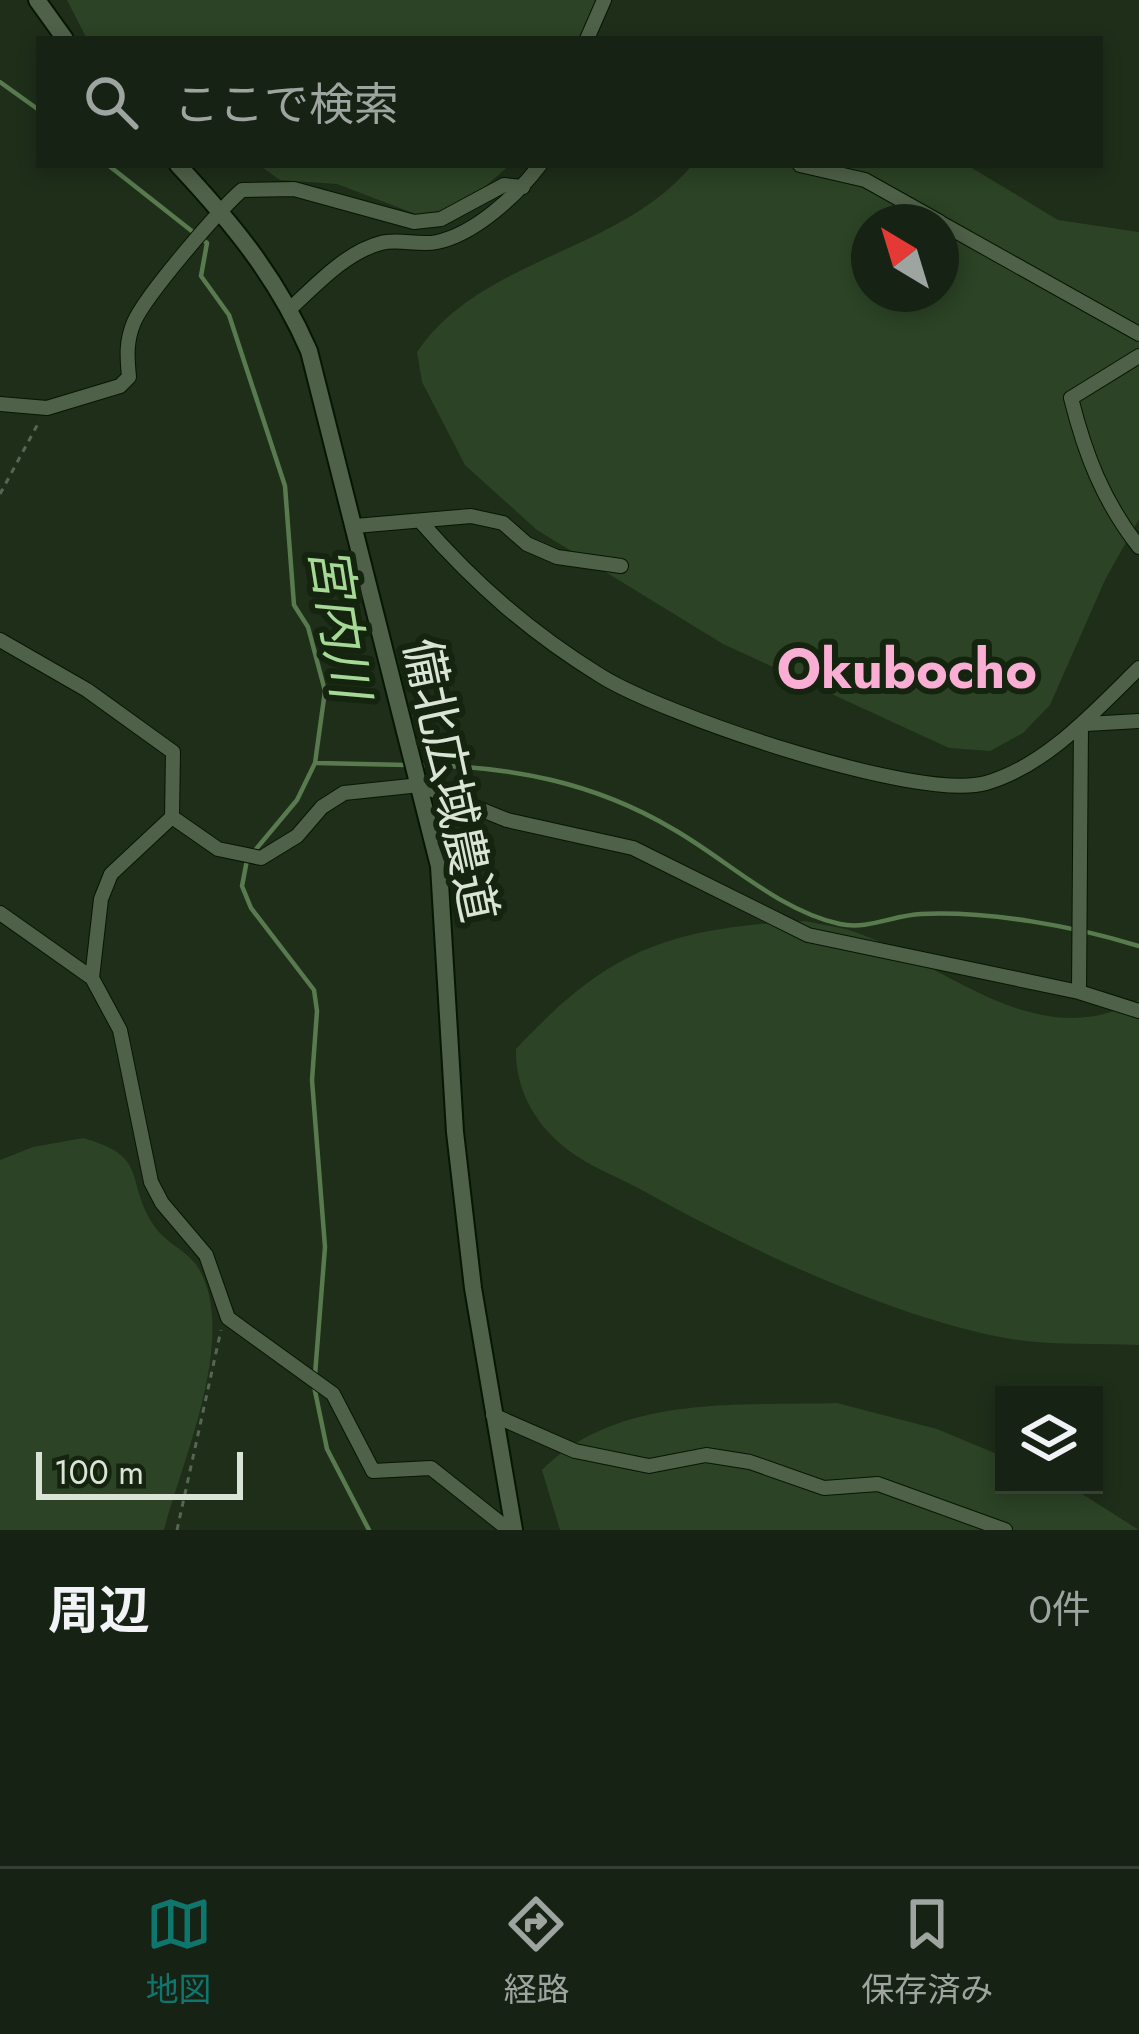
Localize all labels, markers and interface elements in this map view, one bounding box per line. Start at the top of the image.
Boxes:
search box [36,36,1103,168]
icon: search [78,69,144,135]
text: ここで検索 [174,72,399,137]
north arrow [851,204,959,312]
water label: 宮内川 [291,541,389,708]
district label: Okubocho [777,630,1037,708]
street label: 備北広域農道 [387,632,514,928]
map controls [995,1386,1103,1494]
button: layers [995,1386,1103,1494]
scale bar [36,1446,243,1499]
text: 100 m [54,1449,144,1496]
text: 周辺 [48,1573,150,1647]
text: 0件 [1029,1581,1091,1638]
tab: 地図 [146,1891,212,2013]
tab: 経路 [503,1891,569,2013]
tab: 保存済み [861,1891,993,2013]

